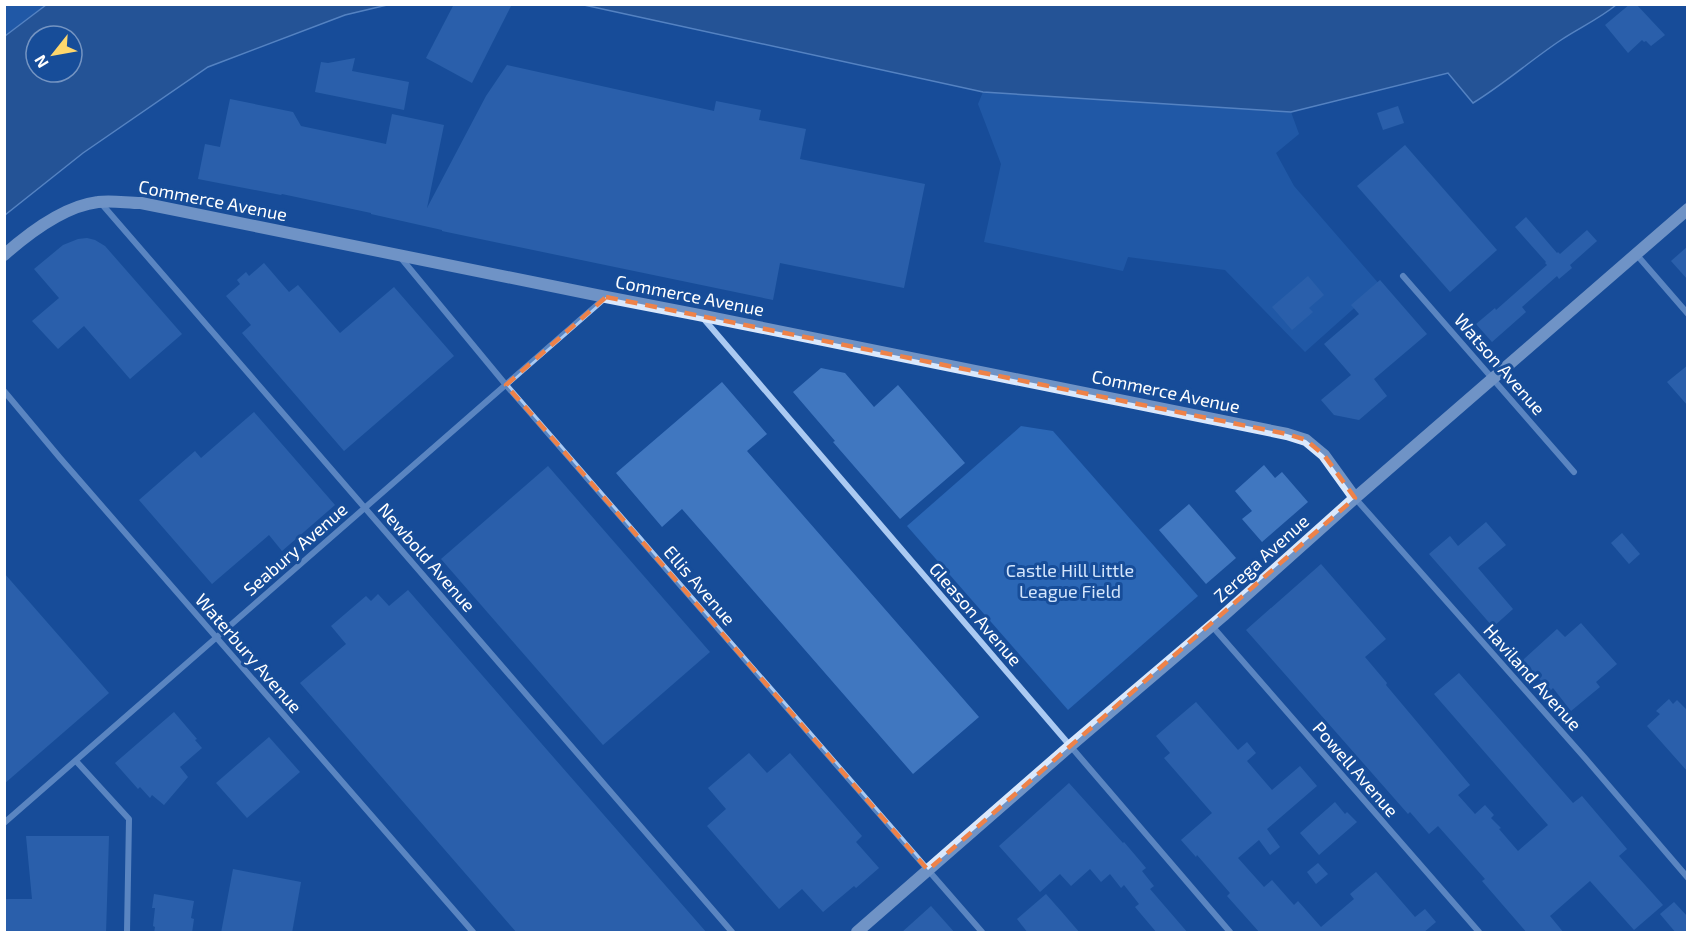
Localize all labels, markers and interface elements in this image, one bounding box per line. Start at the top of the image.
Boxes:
north arrow [24,24,84,84]
text: N [30,52,52,72]
street label: Commerce Avenue [137,175,289,225]
street label: Commerce Avenue [614,270,766,320]
street label: Watson Avenue [1450,309,1550,419]
street label: Commerce Avenue [1090,365,1242,417]
street label: Seabury Avenue [239,498,351,600]
street label: Newbold Avenue [374,498,480,616]
street label: Zerega Avenue [1209,510,1313,606]
street label: Ellis Avenue [659,541,741,629]
street label: Gleason Avenue [925,558,1027,670]
park label: Castle Hill Little League Field [1006,559,1134,602]
street label: Waterbury Avenue [191,589,307,717]
street label: Haviland Avenue [1479,619,1587,735]
street label: Powell Avenue [1309,717,1403,821]

